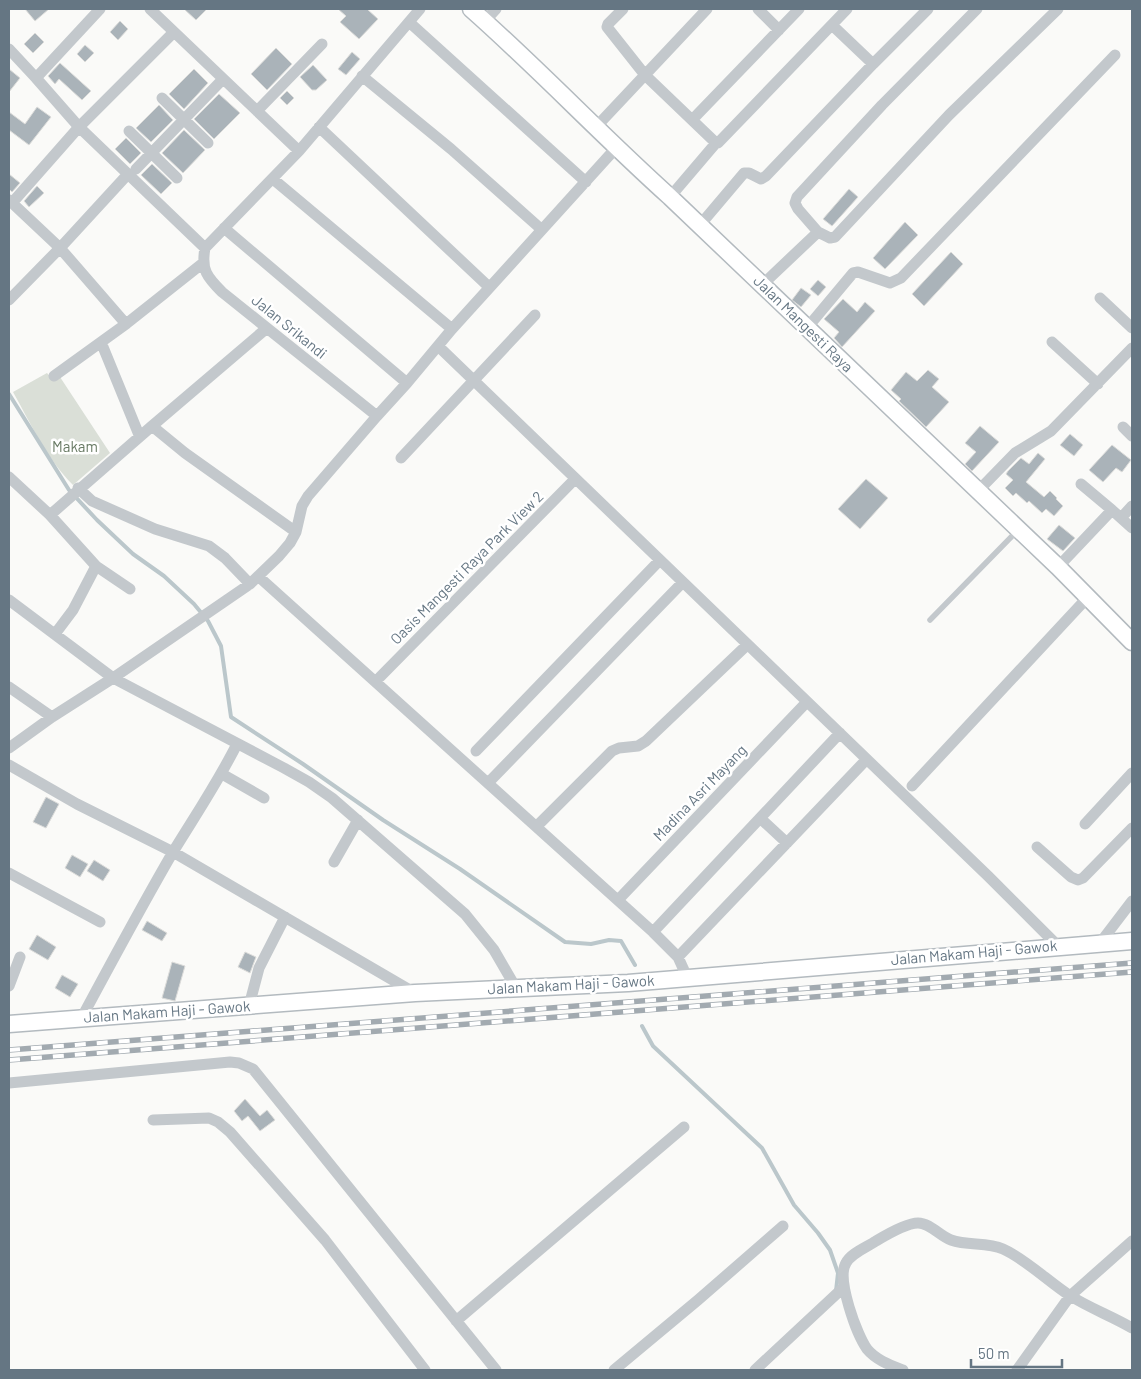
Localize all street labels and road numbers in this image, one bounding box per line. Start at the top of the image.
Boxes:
street label: Jalan Mangesti Raya [750,271,857,375]
street label: Jalan Srikandi [248,290,331,362]
street label: Oasis Mangesti Raya Park View 2 [386,487,547,648]
street label: Madina Asri Mayang [649,741,750,844]
street label: Jalan Makam Haji - Gawok [890,936,1058,968]
street label: Jalan Makam Haji - Gawok [487,971,655,997]
street label: Jalan Makam Haji - Gawok [83,996,251,1026]

